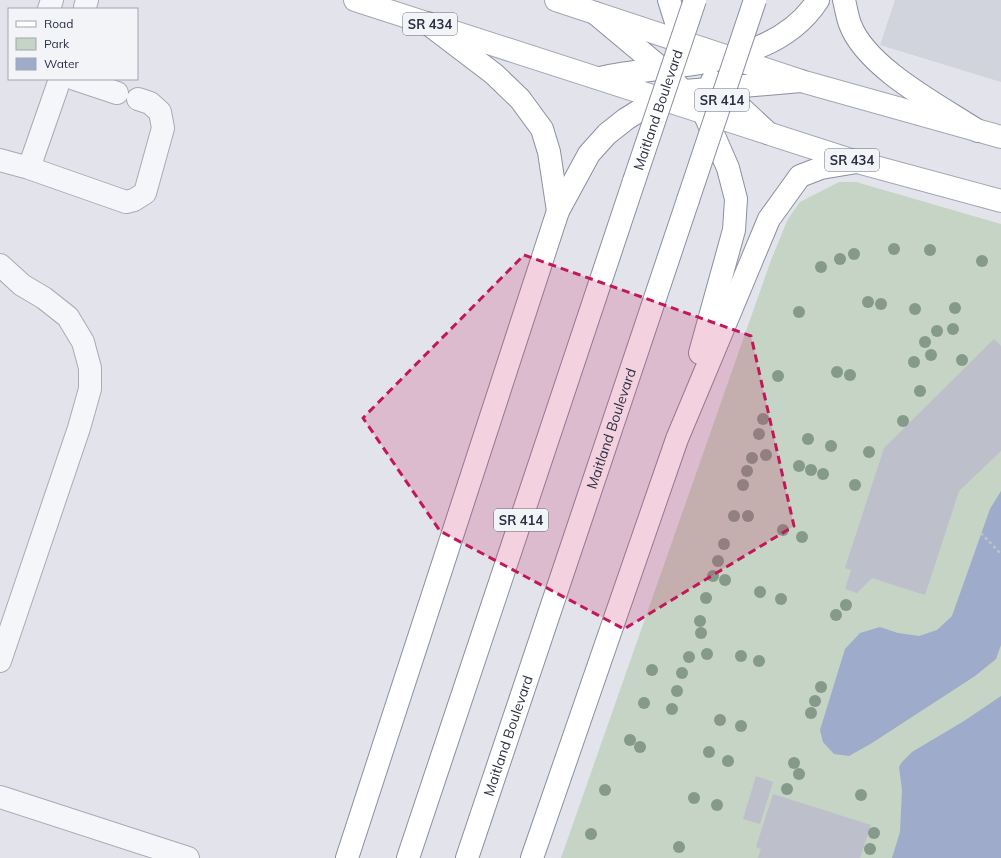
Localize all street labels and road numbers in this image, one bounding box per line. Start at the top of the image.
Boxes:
road number: SR 434 [403,13,457,35]
street label: Maitland Boulevard [629,47,687,173]
road number: SR 414 [695,89,749,111]
road number: SR 434 [825,149,879,171]
street label: Maitland Boulevard [583,366,640,491]
road number: SR 414 [494,509,548,531]
street label: Maitland Boulevard [479,673,537,798]

